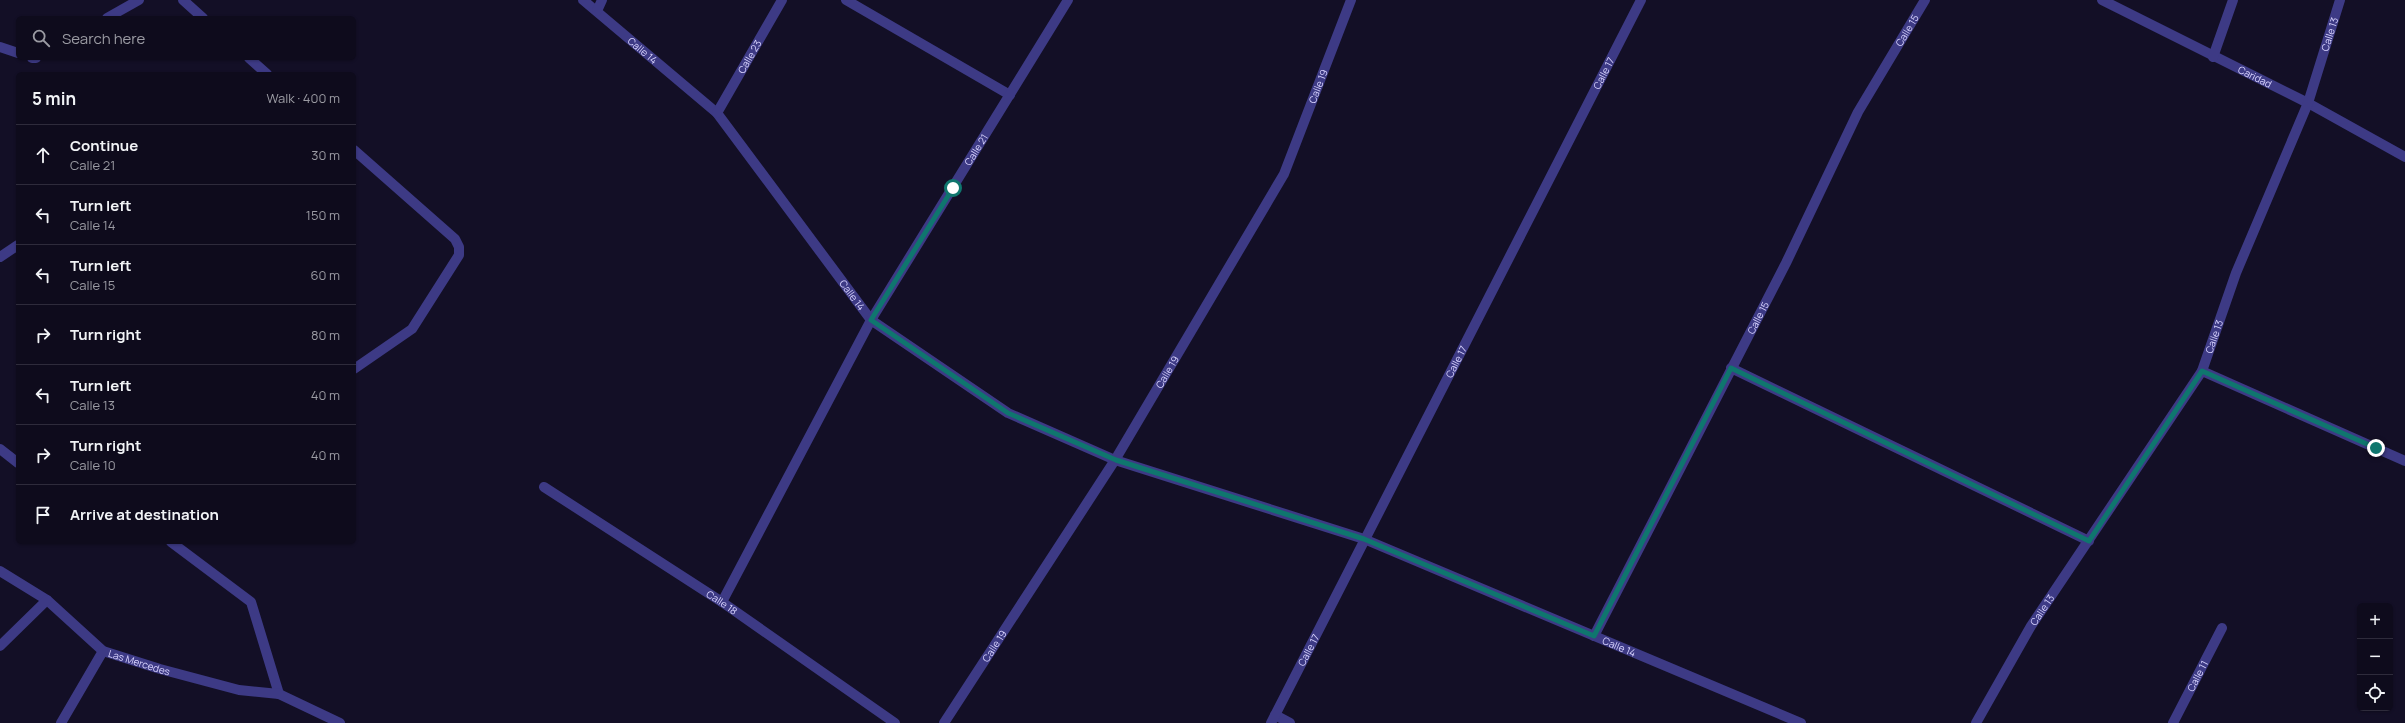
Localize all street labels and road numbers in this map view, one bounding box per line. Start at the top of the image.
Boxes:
street label: Calle 15 [1892,12,1922,49]
street label: Calle 13 [2318,15,2341,53]
street label: Calle 14 [625,34,661,67]
street label: Calle 23 [734,37,765,76]
street label: Calle 17 [1590,55,1618,92]
street label: Caridad [2236,62,2274,91]
street label: Calle 19 [1305,67,1331,105]
street label: Calle 21 [961,131,991,168]
street label: Calle 14 [836,277,868,313]
street label: Calle 15 [1744,299,1772,336]
street label: Calle 13 [2202,318,2226,355]
street label: Calle 17 [1442,343,1470,380]
street label: Calle 19 [1152,353,1182,391]
street label: Calle 18 [704,587,741,618]
street label: Calle 13 [2026,591,2057,628]
street label: Calle 19 [979,627,1010,665]
street label: Calle 17 [1294,632,1322,668]
street label: Calle 14 [1600,633,1638,660]
street label: Las Mercedes [107,646,172,678]
street label: Calle 11 [2183,658,2211,694]

